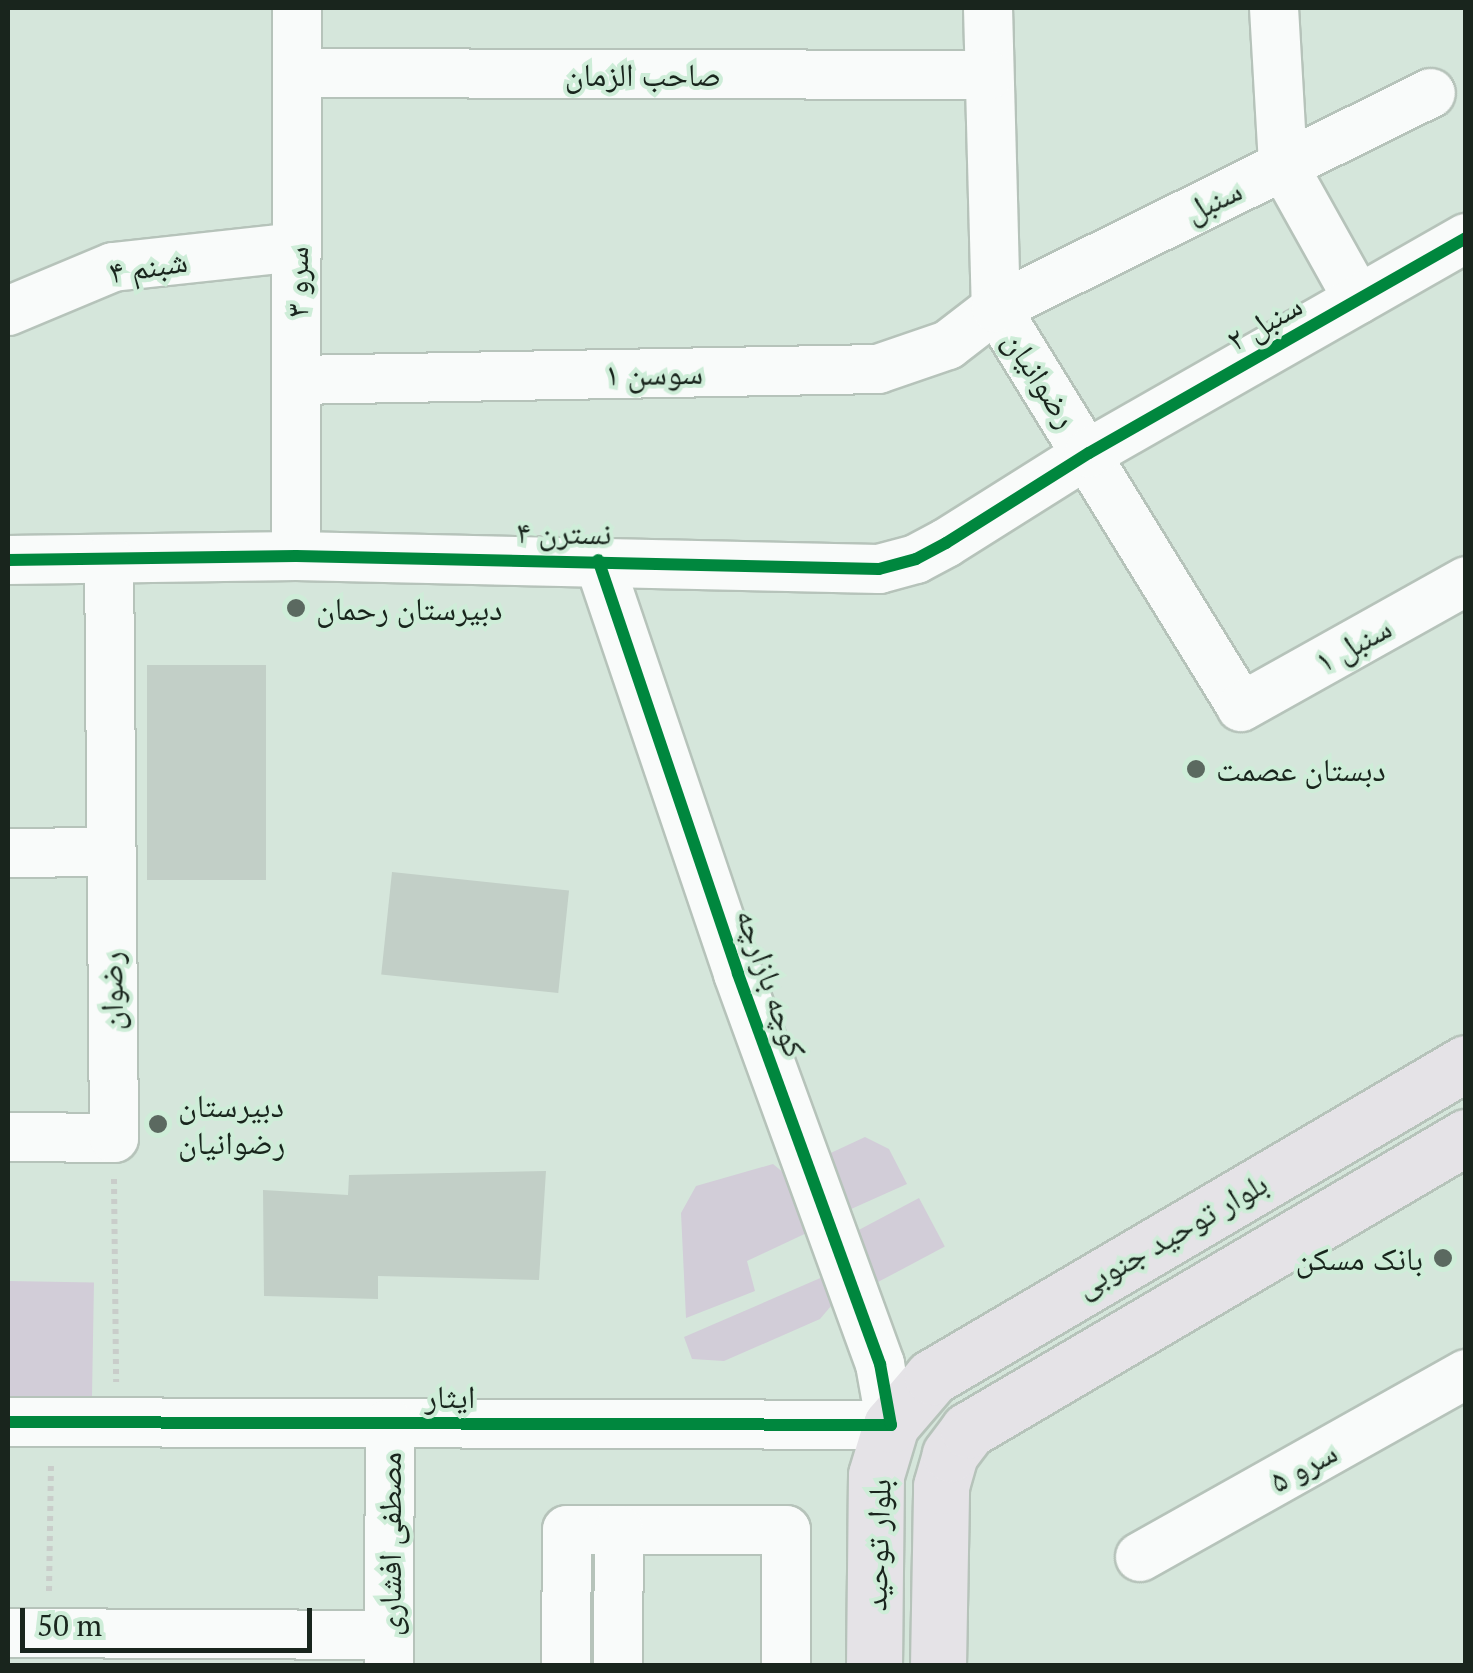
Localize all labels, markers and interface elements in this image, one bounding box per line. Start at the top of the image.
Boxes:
street label: صاحب الزمان [565,55,721,93]
street label: سنبل [1178,170,1248,230]
street label: شبنم ۴ [106,241,190,291]
street label: سرو ۳ [277,246,315,318]
street label: سنبل ۲ [1219,285,1309,359]
street label: رضوانیان [996,324,1086,434]
street label: سوسن ۱ [605,353,703,393]
street label: نسترن ۴ [516,512,612,552]
place label: دبیرستان رحمان [316,589,502,627]
marker: دبیرستان رحمان [285,597,307,619]
street label: سنبل ۱ [1308,608,1398,680]
place label: دبستان عصمت [1216,750,1386,788]
marker: دبستان عصمت [1185,758,1207,780]
street label: کوچه بازارچه [729,904,815,1062]
street label: رضوان [91,951,131,1031]
place label: دبیرستان رضوانیان [178,1087,285,1162]
marker: دبیرستان رضوانیان [147,1113,169,1135]
street label: بلوار توحید جنوبی [1068,1163,1274,1305]
place label: بانک مسکن [1295,1239,1423,1277]
marker: بانک مسکن [1432,1247,1454,1269]
street label: ایثار [425,1377,475,1415]
street label: سرو ۵ [1263,1432,1343,1500]
street label: مصطفی افشاری [370,1452,408,1636]
street label: بلوار توحید [856,1478,898,1612]
scale bar [25,1588,318,1650]
text: 50 m [37,1605,102,1645]

